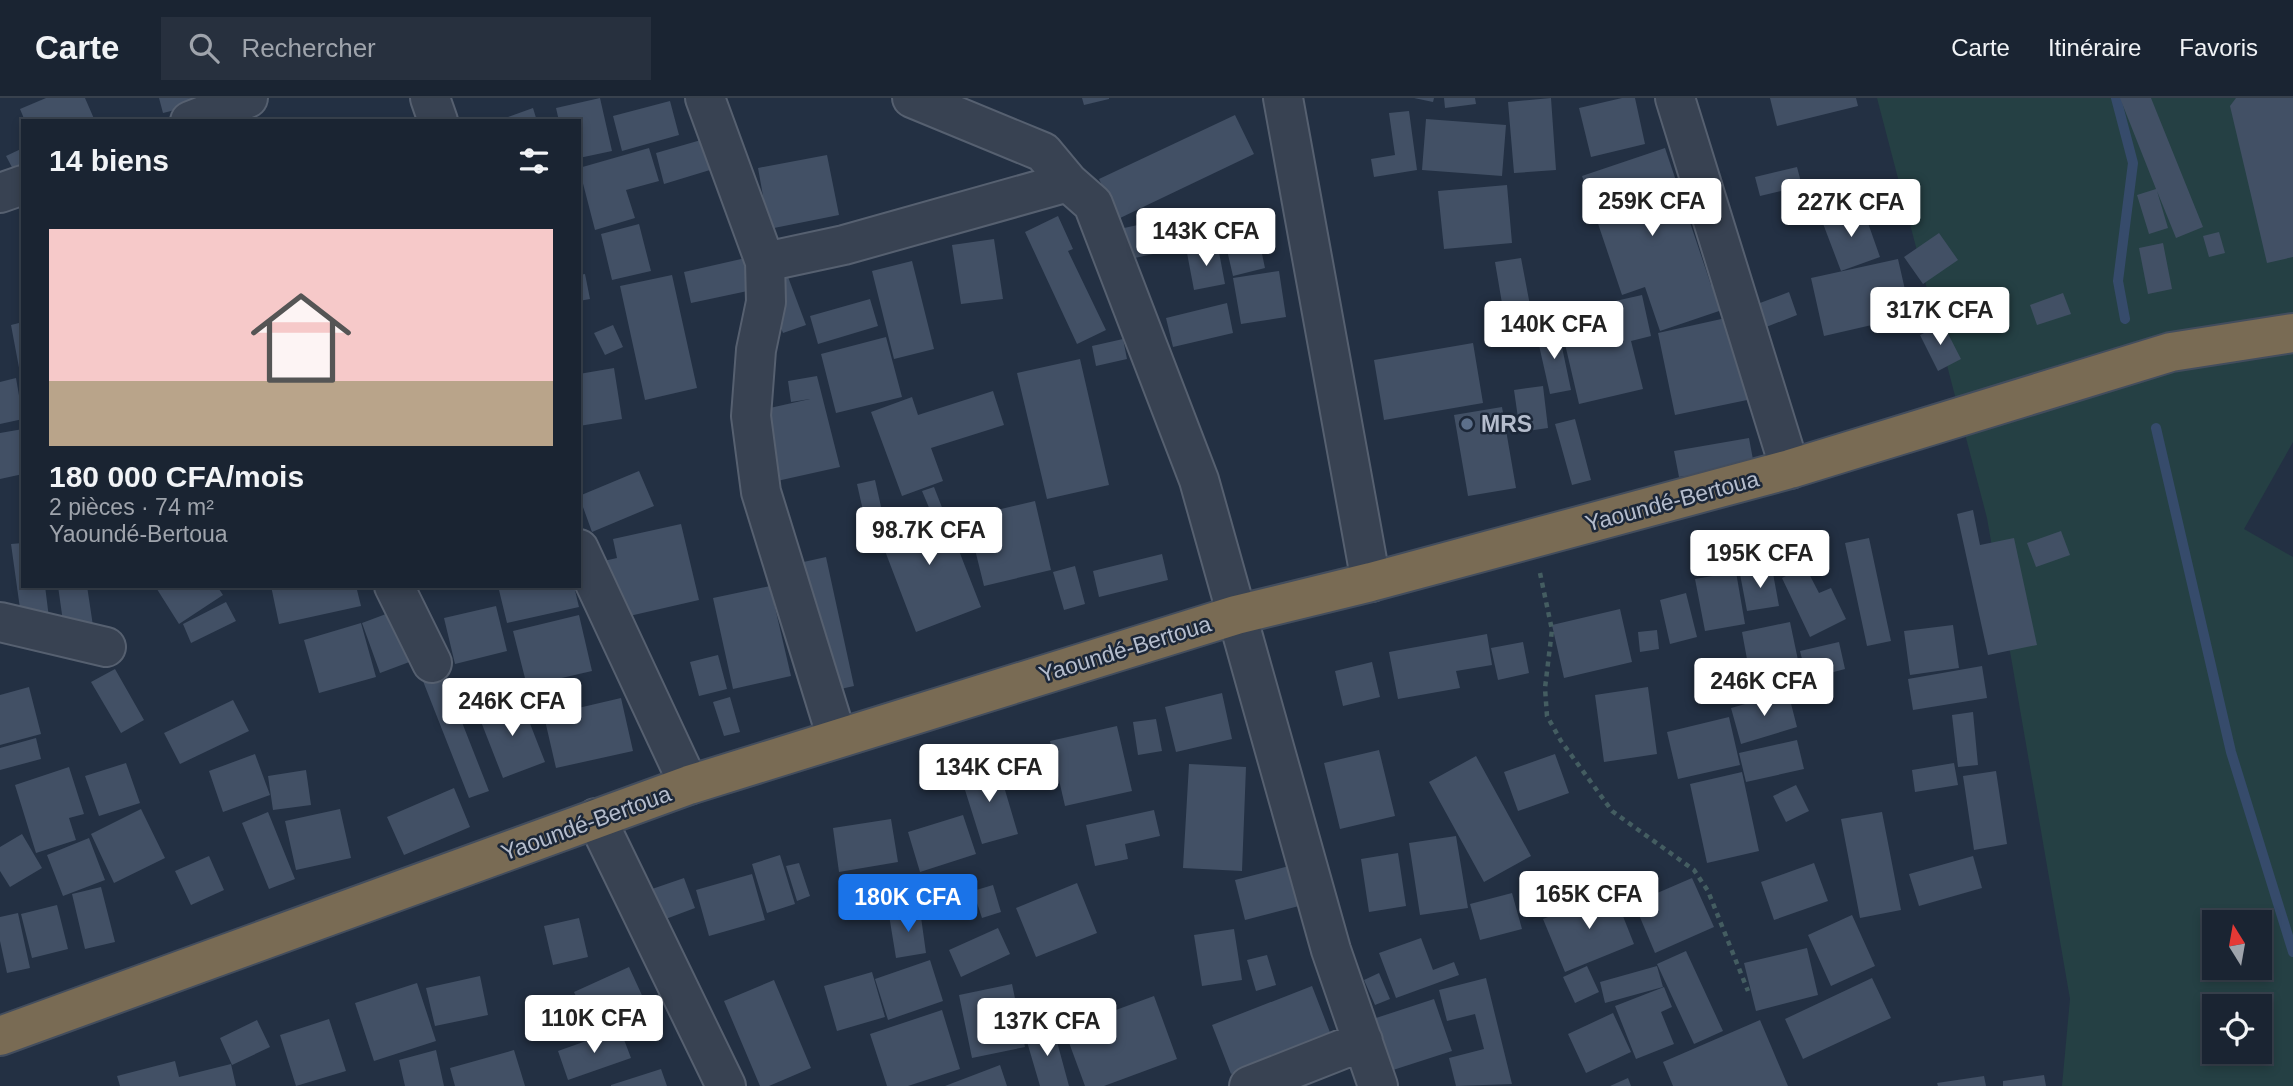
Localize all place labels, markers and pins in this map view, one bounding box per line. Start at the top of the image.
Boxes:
pin: 259K CFA [1580,178,1724,238]
pin: 227K CFA [1779,180,1923,239]
pin: 143K CFA [1134,208,1278,268]
pin: 317K CFA [1868,288,2012,347]
pin: 140K CFA [1482,302,1626,361]
place label: MRS [1481,411,1532,437]
marker: MRS [1459,416,1475,432]
pin: 98.7K CFA [849,508,1009,567]
pin: 195K CFA [1688,531,1832,590]
pin: 246K CFA [1692,658,1836,718]
pin: 246K CFA [440,678,584,738]
pin: 134K CFA [917,744,1061,804]
pin: 165K CFA [1517,872,1661,931]
pin: 180K CFA [836,874,980,934]
pin: 110K CFA [522,996,666,1055]
pin: 137K CFA [975,998,1119,1058]

